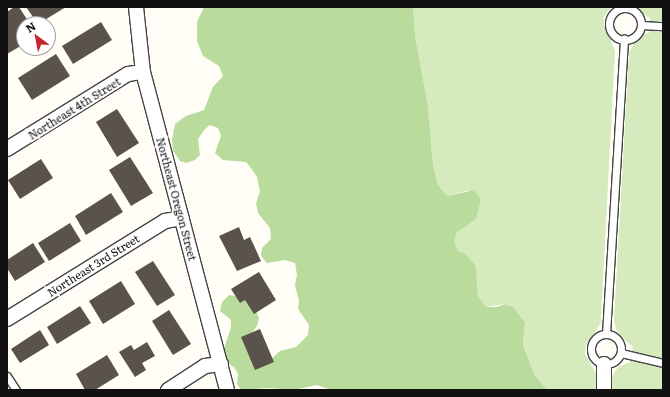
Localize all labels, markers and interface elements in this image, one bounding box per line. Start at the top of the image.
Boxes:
north arrow [16,16,56,56]
text: N [22,17,38,36]
street label: Northeast 4th Street [25,74,123,142]
street label: Northeast Oregon Street [154,136,200,262]
street label: Northeast 3rd Street [44,231,142,299]

